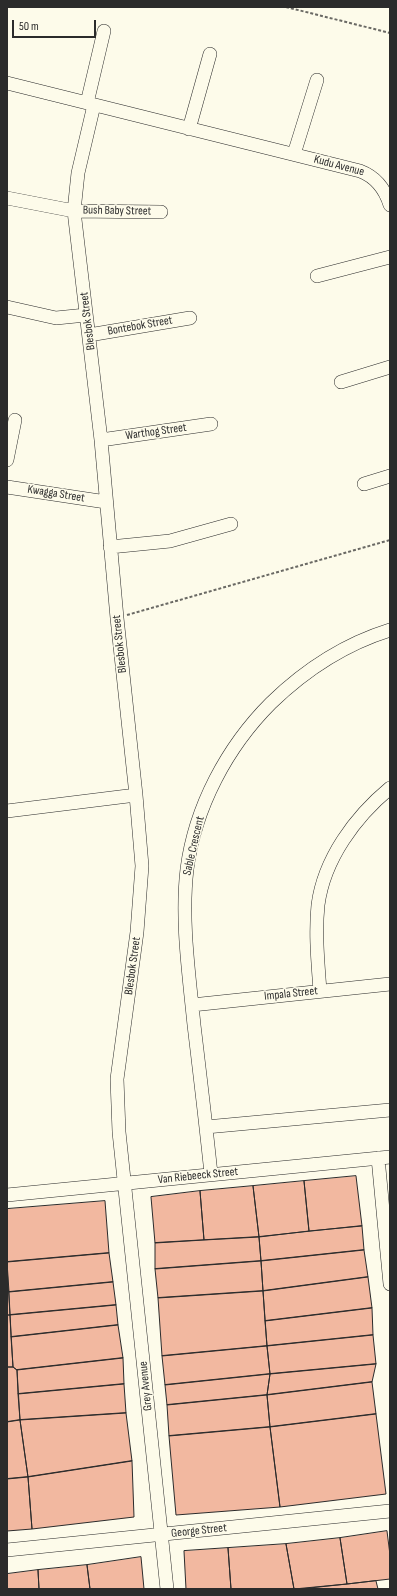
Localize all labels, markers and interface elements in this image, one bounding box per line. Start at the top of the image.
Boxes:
scale bar [14,12,98,38]
text: 50 m [19,19,39,34]
street label: Kudu Avenue [312,152,366,180]
street label: Bush Baby Street [83,203,151,219]
street label: Blesbok Street [77,291,99,351]
street label: Bontebok Street [106,313,174,339]
street label: Warthog Street [125,421,187,443]
street label: Kwagga Street [26,482,86,506]
street label: Blesbok Street [110,614,130,674]
street label: Sable Crescent [180,815,208,877]
street label: Blesbok Street [122,936,144,996]
street label: Impala Street [264,984,318,1004]
street label: Van Riebeeck Street [157,1165,239,1187]
street label: Grey Avenue [136,1360,156,1412]
street label: George Street [171,1521,227,1541]

